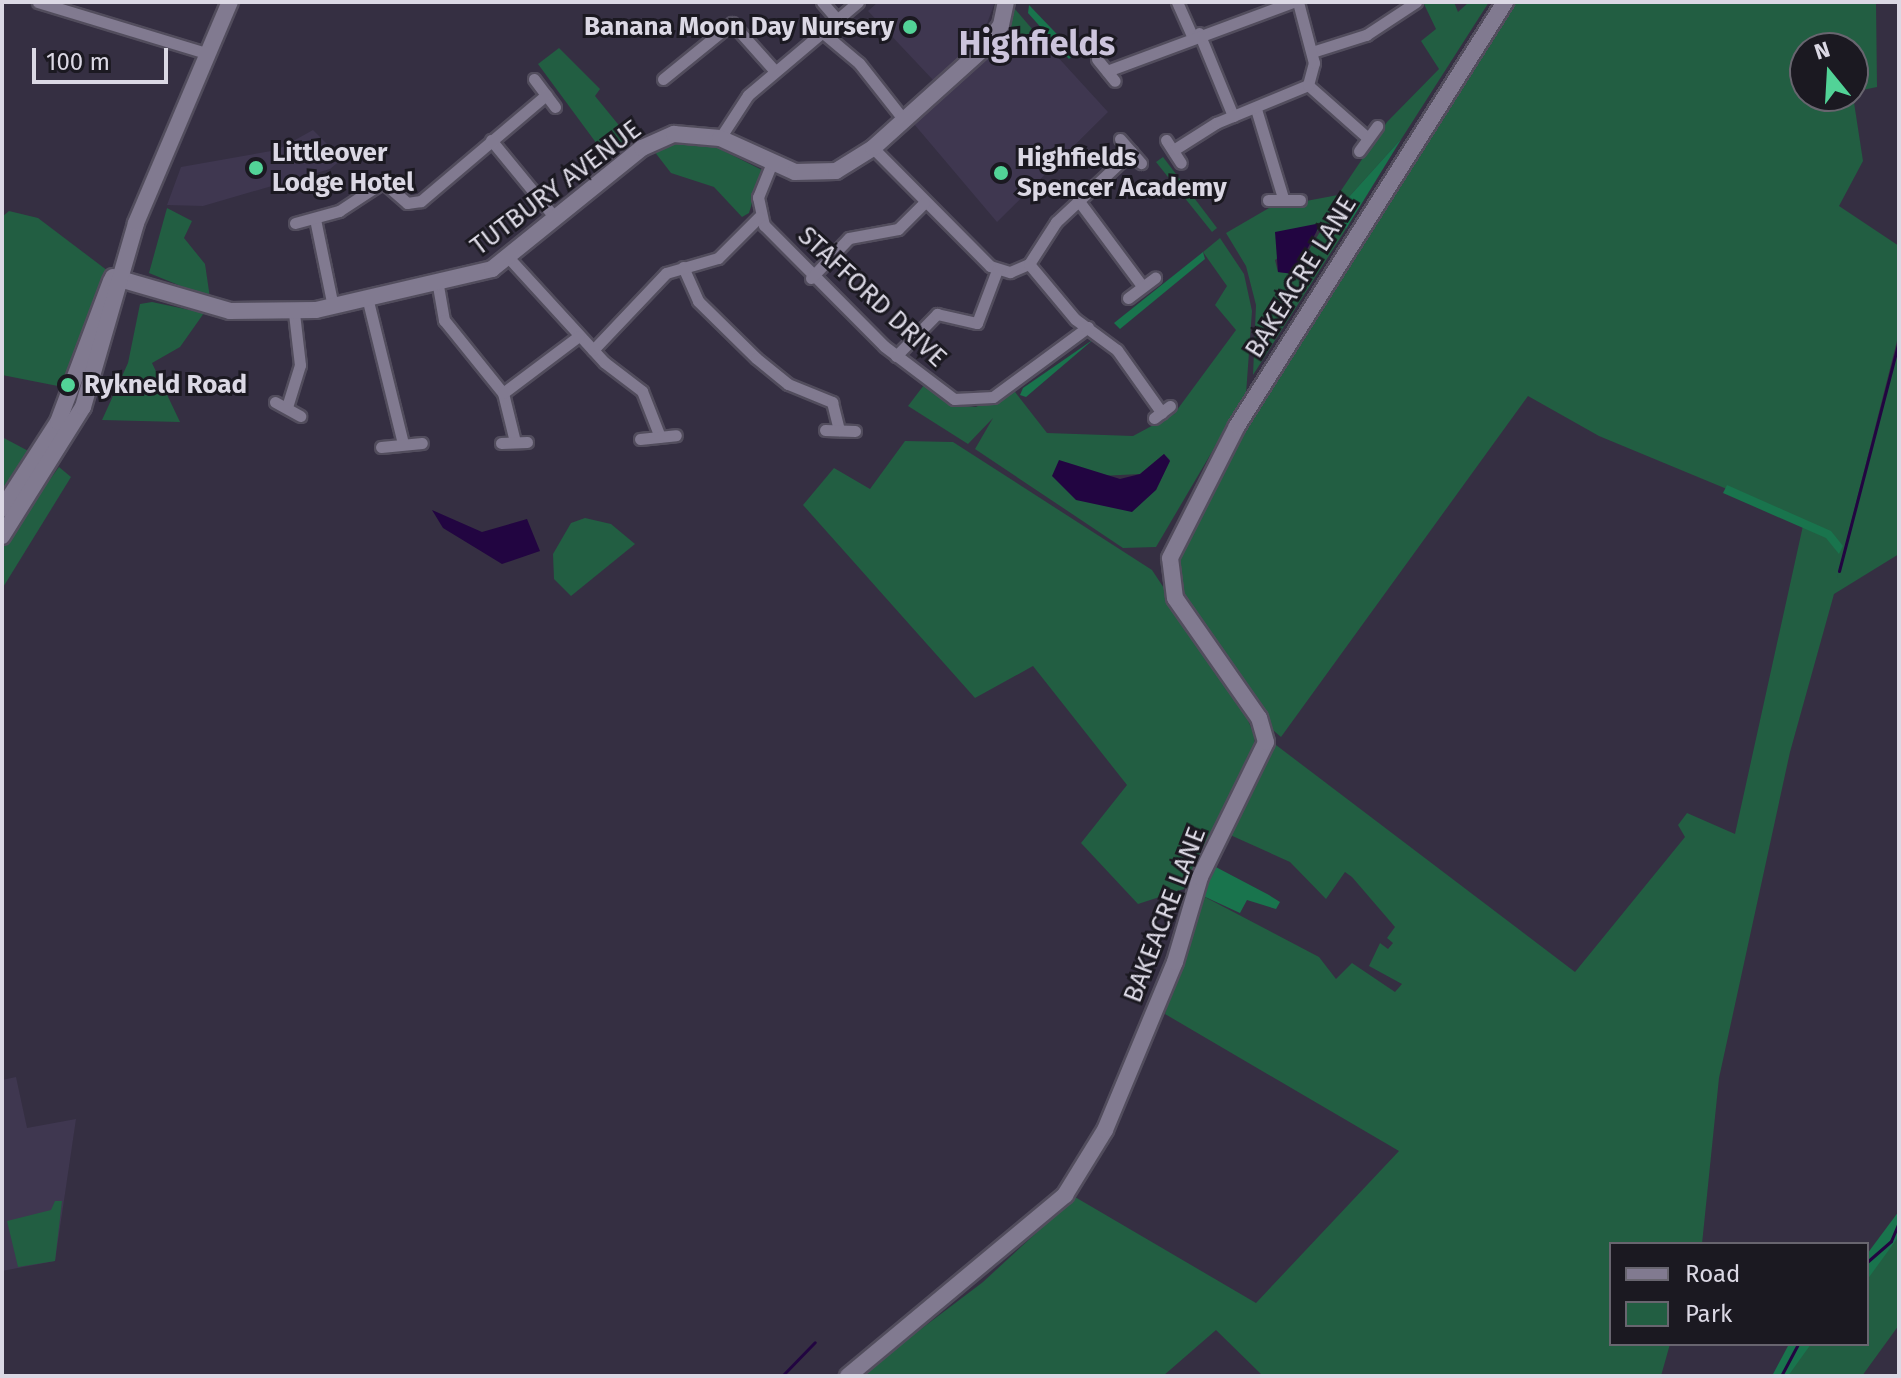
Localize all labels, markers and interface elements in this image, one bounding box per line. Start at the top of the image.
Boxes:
place label: Banana Moon Day Nursery [584,11,894,43]
marker: Banana Moon Day Nursery [901,18,919,36]
district label: Highfields [959,24,1115,64]
scale bar [36,32,172,82]
north arrow [1789,32,1869,112]
text: N [1811,36,1833,66]
text: 100 m [46,48,110,76]
street label: TUTBURY AVENUE [465,114,647,262]
place label: Littleover Lodge Hotel [272,137,414,198]
place label: Highfields Spencer Academy [1017,142,1227,204]
marker: Littleover Lodge Hotel [247,159,265,177]
marker: Highfields Spencer Academy [992,164,1010,182]
street label: BAKEACRE LANE [1239,190,1363,364]
street label: STAFFORD DRIVE [791,220,953,374]
place label: Rykneld Road [84,369,247,401]
marker: Rykneld Road [59,376,77,394]
street label: BAKEACRE LANE [1117,823,1213,1007]
legend [1609,1242,1869,1346]
text: Road [1685,1260,1740,1288]
text: Park [1685,1300,1732,1328]

